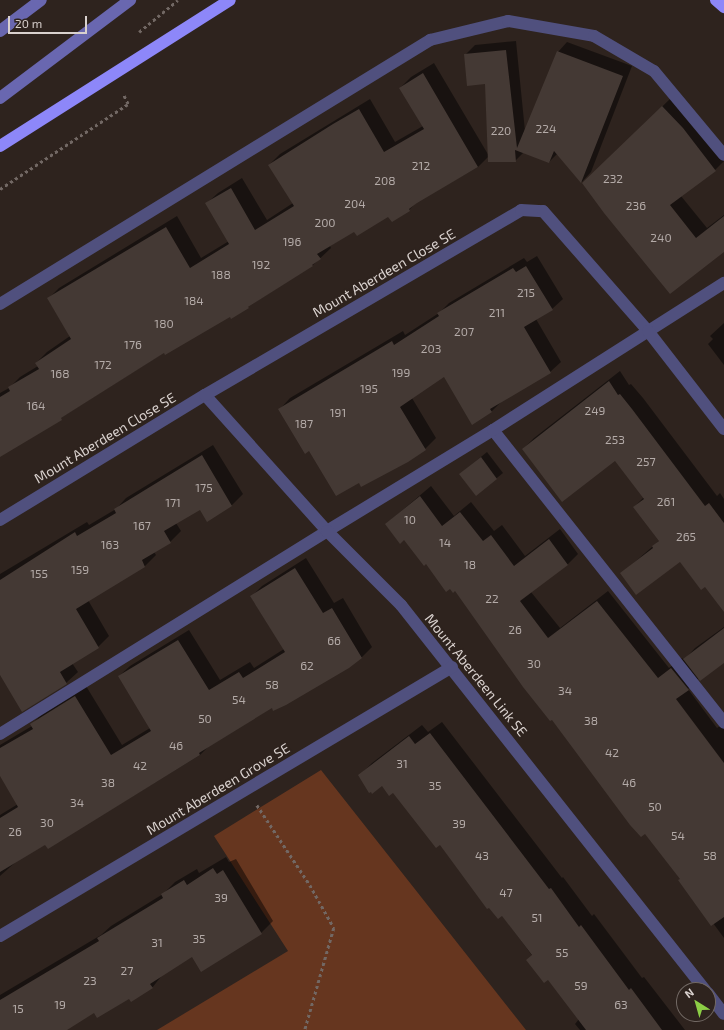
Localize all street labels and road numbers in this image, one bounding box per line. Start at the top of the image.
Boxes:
street label: Mount Aberdeen Close SE [310,225,458,321]
street label: Mount Aberdeen Close SE [31,389,179,487]
street label: Mount Aberdeen Link SE [421,610,531,740]
street label: Mount Aberdeen Grove SE [143,739,293,839]

